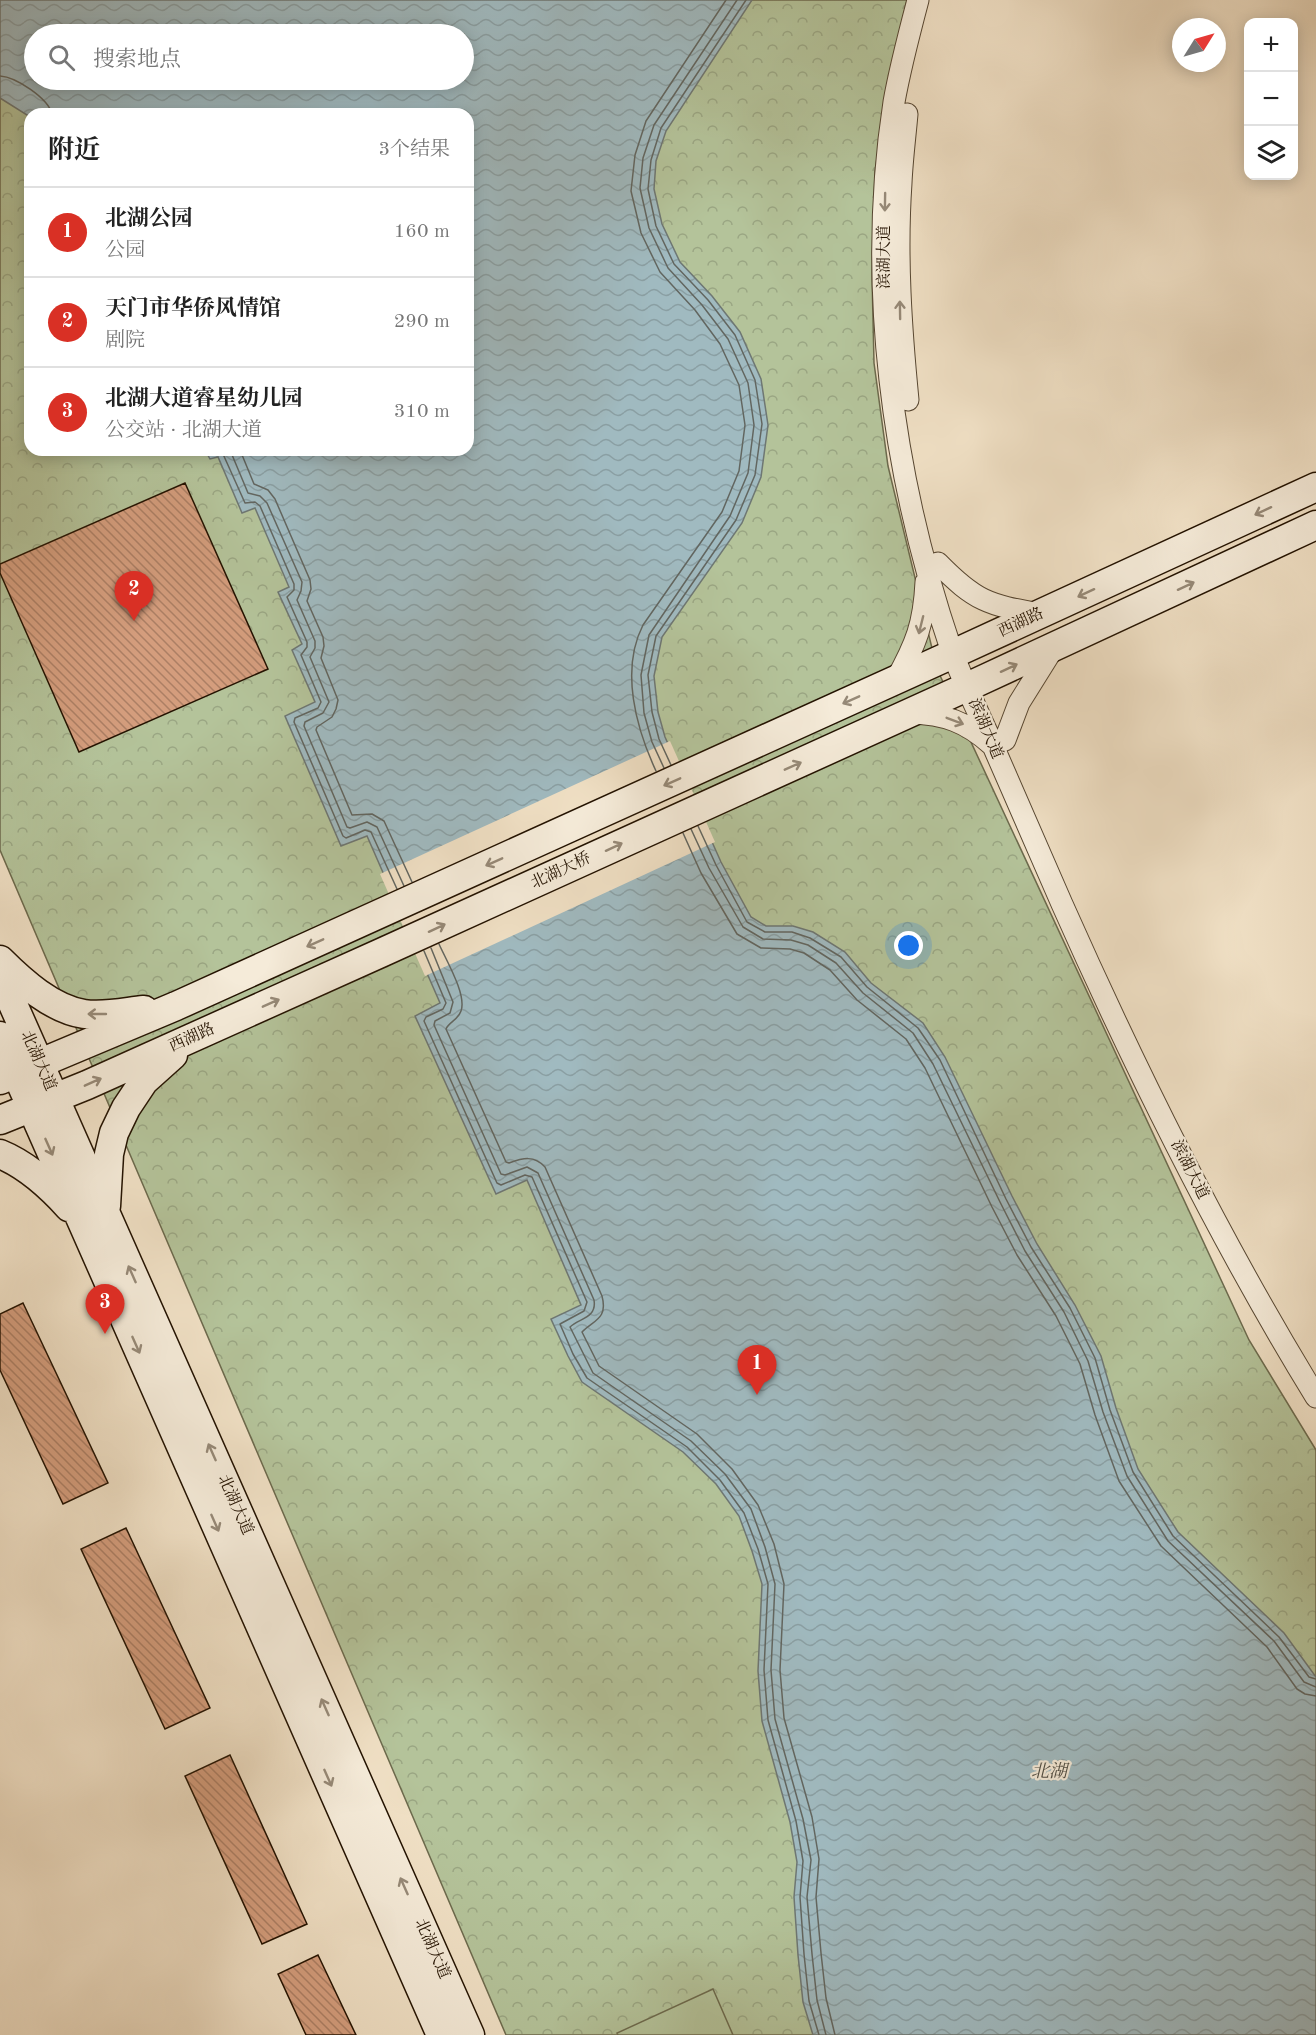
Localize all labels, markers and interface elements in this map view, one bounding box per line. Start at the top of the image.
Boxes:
north arrow [1172,18,1226,72]
map controls [1244,18,1298,180]
button: + [1244,18,1298,72]
search box [24,24,474,90]
icon: search [45,41,78,74]
text: 搜索地点 [93,49,181,71]
button: − [1244,72,1298,126]
button: layers [1244,126,1298,180]
text: 附近 [48,138,100,164]
text: 3个结果 [378,140,450,160]
one-way arrow [879,192,891,212]
text: 北湖公园 [105,208,193,230]
text: 1 [62,222,73,242]
text: 160 m [394,222,450,242]
street label: 滨湖大道 [875,225,893,289]
text: 公园 [105,241,145,261]
text: 天门市华侨风情馆 [105,298,281,320]
one-way arrow [895,300,906,320]
text: 2 [62,312,73,332]
text: 290 m [394,312,450,332]
text: 剧院 [105,331,145,351]
text: 北湖大道睿星幼儿园 [105,388,303,410]
text: 3 [62,402,73,422]
text: 310 m [394,402,450,422]
text: 公交站 · 北湖大道 [105,421,262,441]
one-way arrow [1254,506,1272,518]
pin: 2 [114,572,154,621]
one-way arrow [1176,580,1194,591]
one-way arrow [1077,587,1095,599]
street label: 西湖路 [995,604,1046,640]
one-way arrow [914,615,926,634]
one-way arrow [999,662,1017,673]
one-way arrow [843,695,861,707]
street label: 滨湖大道 [965,696,1007,762]
one-way arrow [945,716,964,727]
one-way arrow [783,759,801,771]
one-way arrow [663,776,681,788]
one-way arrow [604,841,623,852]
street label: 北湖大桥 [528,848,593,892]
one-way arrow [485,858,503,869]
one-way arrow [427,922,445,933]
your location [894,931,923,960]
one-way arrow [307,938,325,949]
one-way arrow [262,996,280,1007]
one-way arrow [88,1008,108,1020]
street label: 西湖路 [166,1019,217,1055]
street label: 北湖大道 [18,1028,60,1093]
one-way arrow [83,1076,101,1087]
one-way arrow [44,1137,55,1156]
street label: 滨湖大道 [1167,1137,1212,1202]
one-way arrow [126,1265,137,1283]
pin: 3 [86,1284,124,1334]
one-way arrow [131,1335,143,1353]
pin: 1 [738,1346,777,1395]
one-way arrow [205,1444,217,1462]
street label: 北湖大道 [215,1472,257,1537]
one-way arrow [211,1514,222,1532]
one-way arrow [318,1699,330,1717]
water label: 北湖 [1031,1762,1070,1781]
one-way arrow [323,1769,334,1787]
one-way arrow [398,1877,409,1895]
street label: 北湖大道 [412,1916,454,1981]

